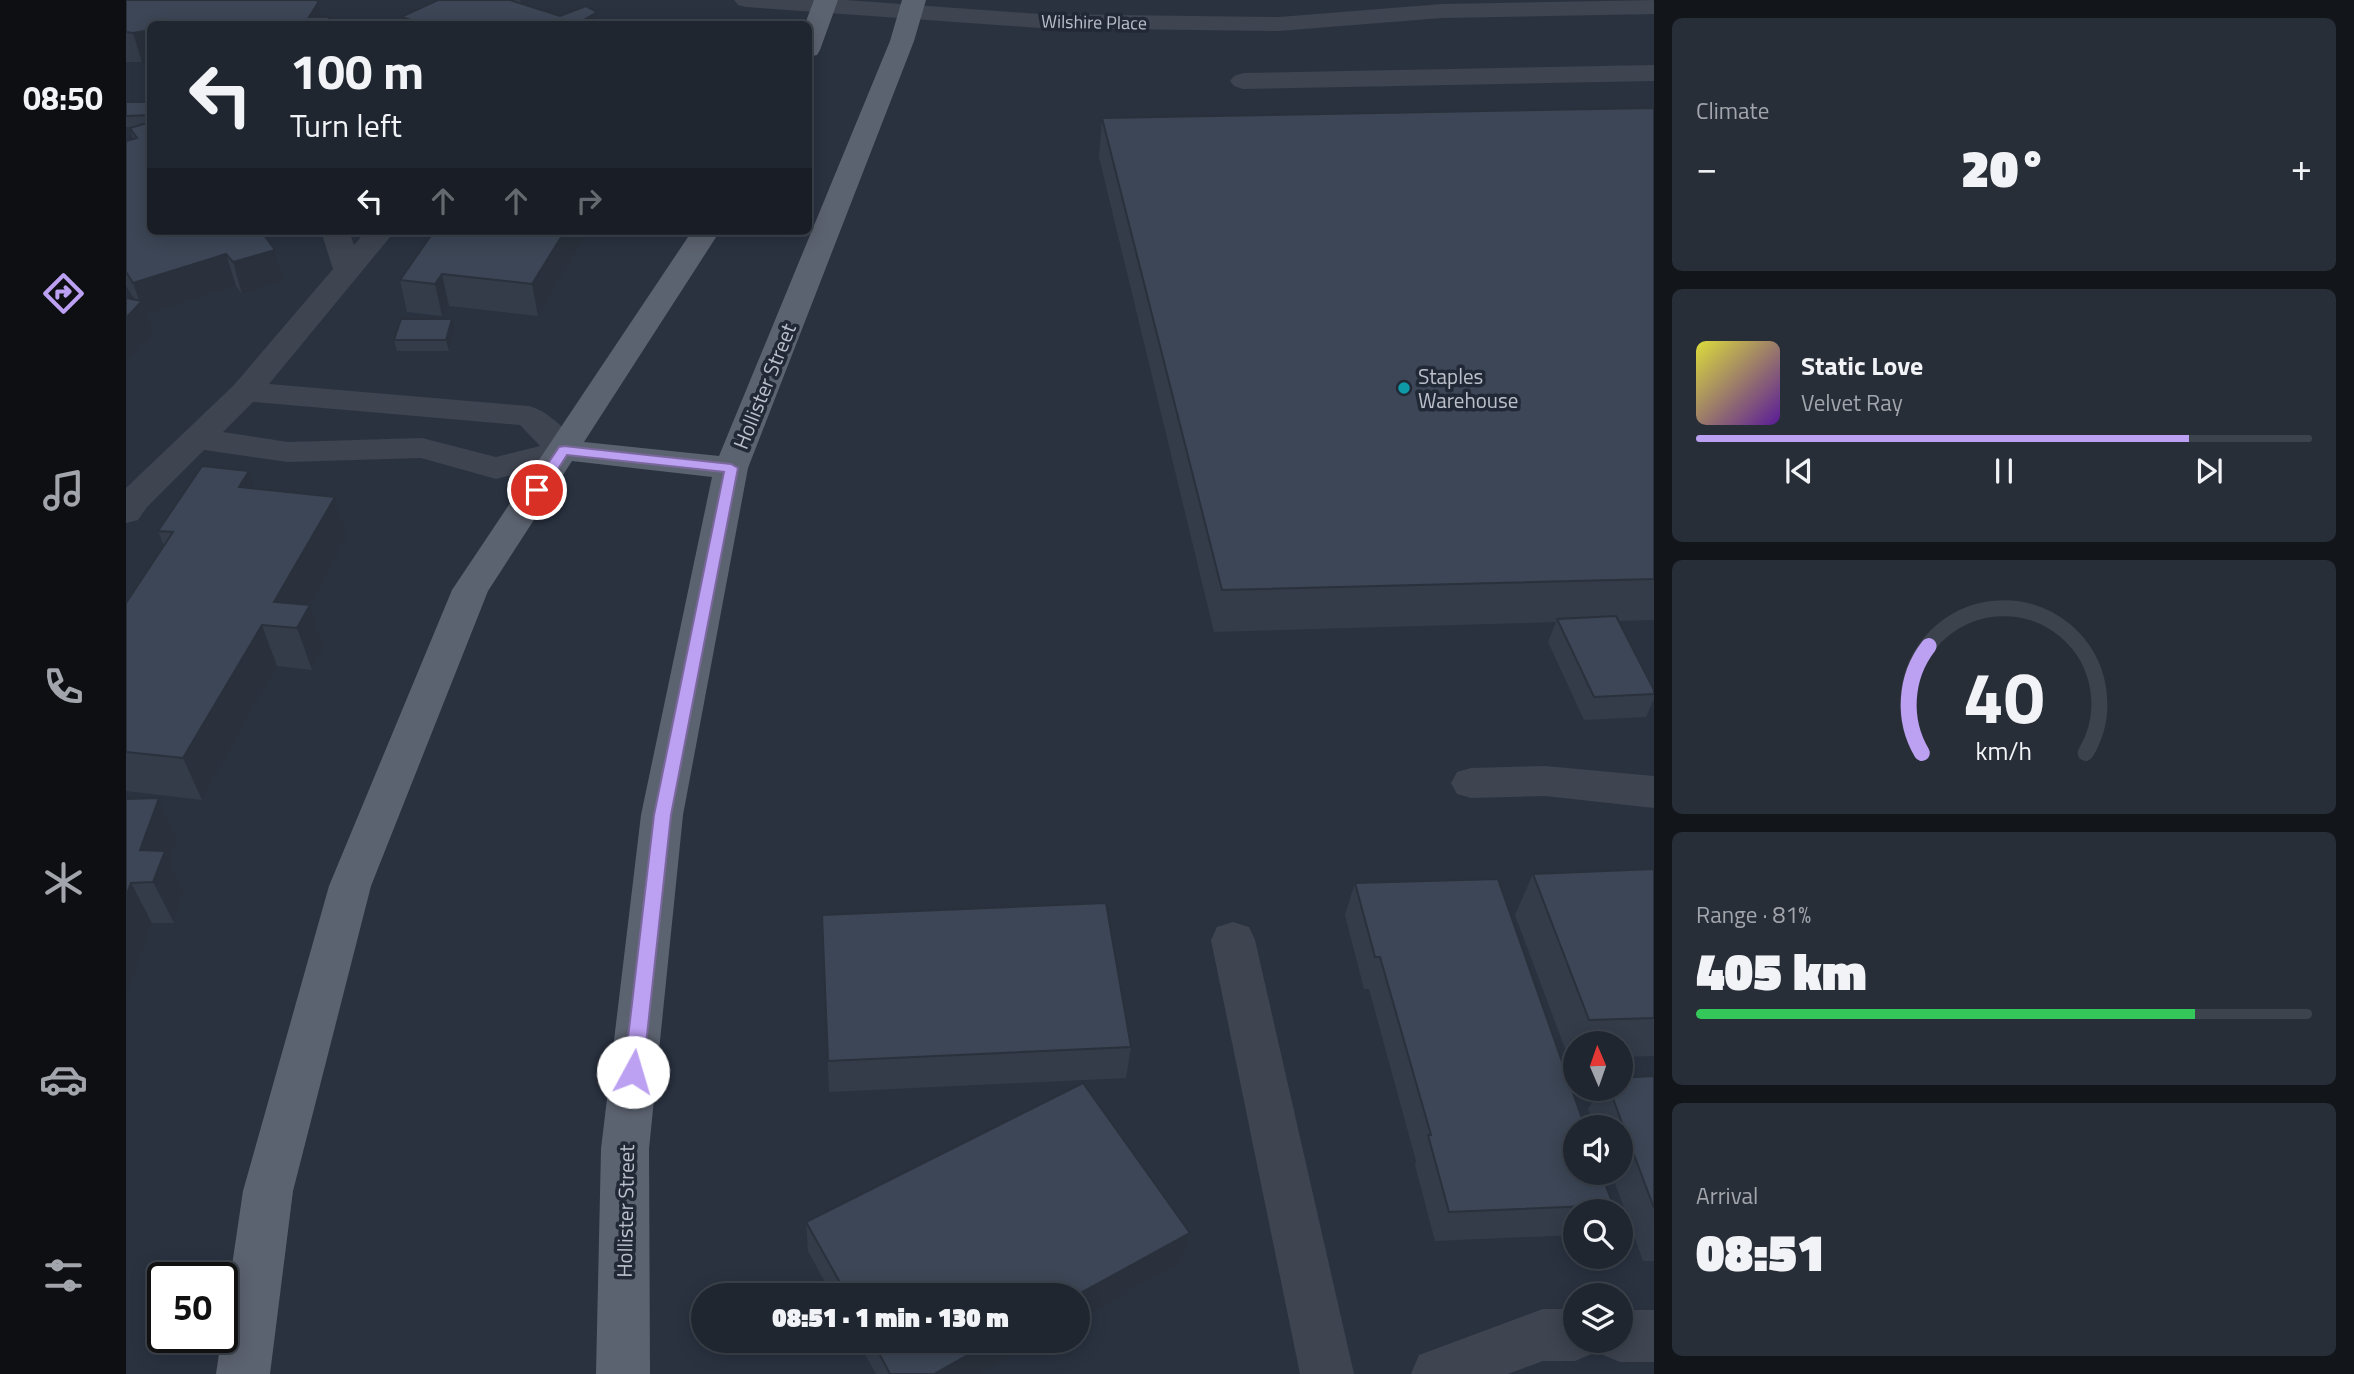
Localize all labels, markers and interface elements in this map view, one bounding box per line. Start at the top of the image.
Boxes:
street label: Wilshire Place [1041,8,1147,36]
text: 100 m [290,33,424,108]
icon: left [175,49,266,140]
text: 08:50 [23,74,103,122]
text: Climate [1696,93,1769,128]
text: Turn left [290,101,402,149]
text: 20° [1961,128,2047,207]
text: − [1696,138,1717,196]
text: + [2291,138,2312,196]
icon: left [351,182,389,220]
icon: ahead [424,182,462,220]
icon: ahead [497,182,535,220]
icon: right [570,182,608,220]
icon: directions [39,269,88,318]
street label: Hollister Street [724,318,804,454]
text: Static Love [1801,346,1923,385]
place label: Staples Warehouse [1418,360,1518,416]
marker: Staples Warehouse [1396,380,1412,396]
text: Velvet Ray [1801,385,1903,420]
icon: previous [1780,452,1818,490]
icon: pause [1985,452,2023,490]
icon: next [2190,452,2228,490]
pin [507,460,567,520]
icon: music [39,466,88,515]
icon: arrive [518,471,556,509]
text: 40 [1963,641,2045,751]
icon: phone [39,662,88,711]
text: km/h [1976,732,2032,770]
icon: climate [39,858,88,907]
text: Range · 81% [1696,897,1811,932]
text: 405 km [1696,931,1867,1010]
north arrow [1563,1031,1633,1101]
map controls [1563,1031,1633,1353]
position arrow [596,1035,670,1109]
icon: car [39,1055,88,1104]
button: sound [1563,1115,1633,1185]
street label: Hollister Street [608,1143,642,1278]
text: Arrival [1696,1178,1758,1213]
button: search [1563,1199,1633,1269]
text: 08:51 [1696,1212,1825,1291]
icon: filters [39,1251,88,1300]
speed limit sign: 50 [147,1262,238,1353]
button: layers [1563,1283,1633,1353]
text: 08:51 · 1 min · 130 m [772,1298,1009,1337]

